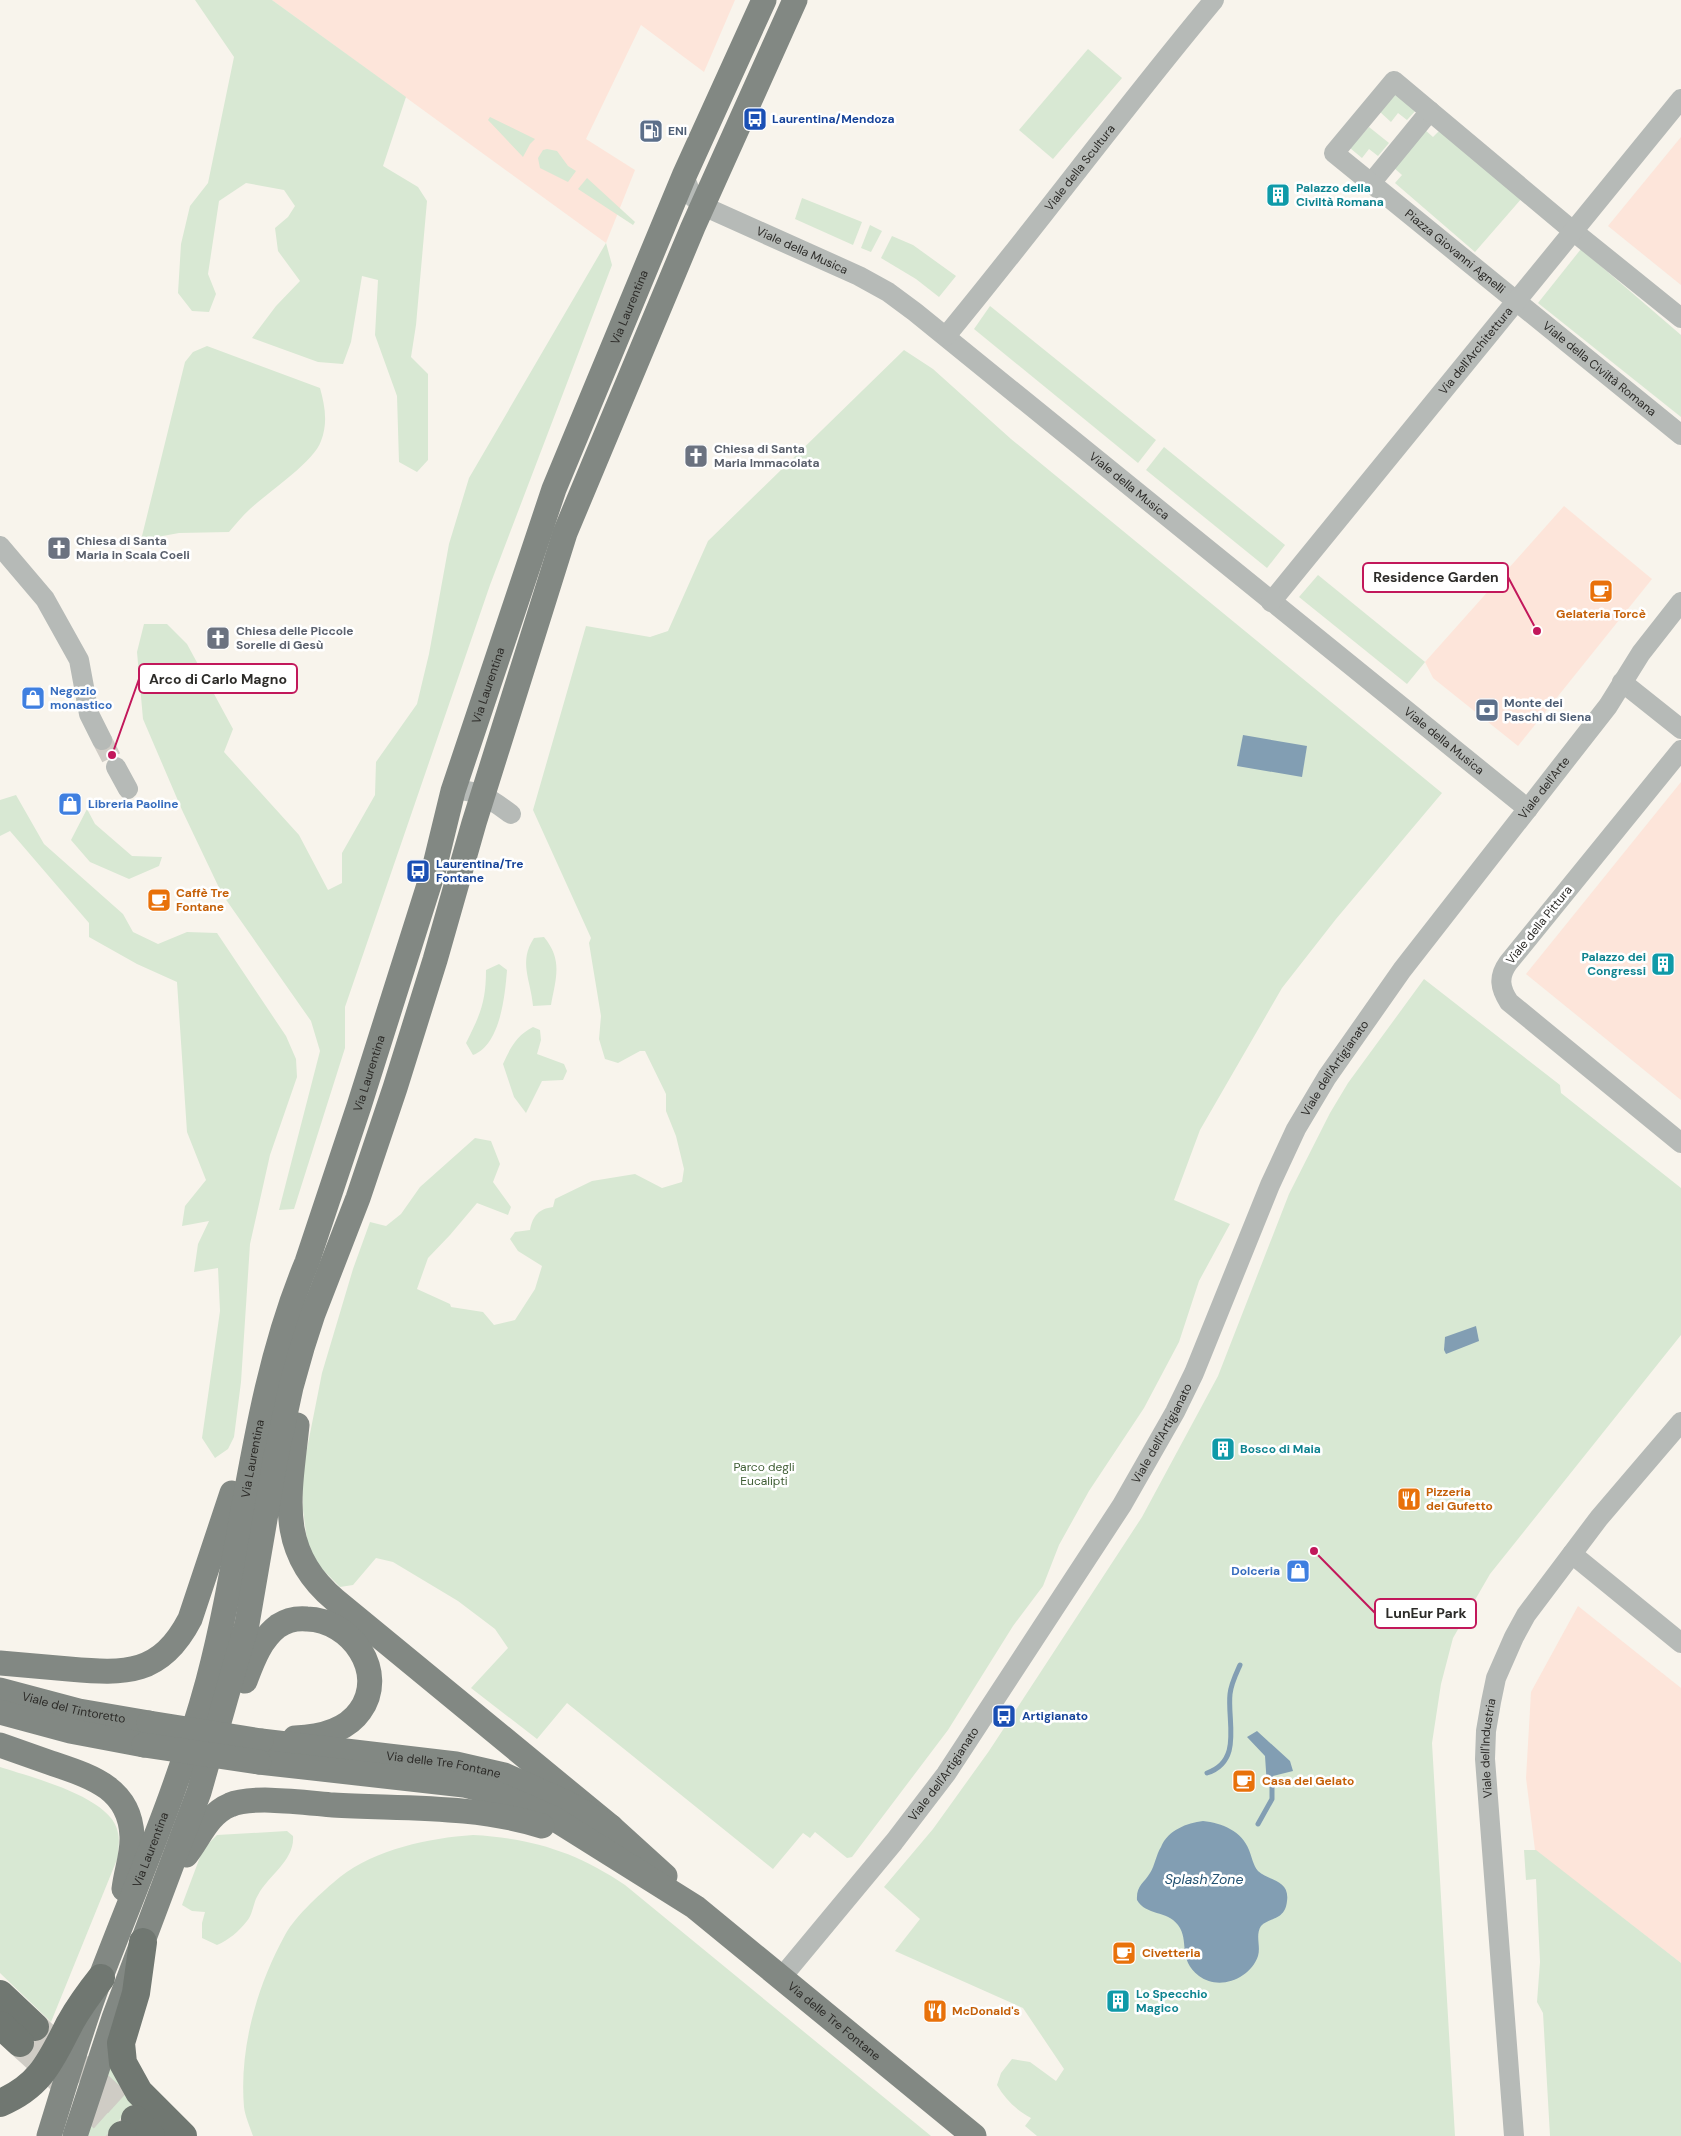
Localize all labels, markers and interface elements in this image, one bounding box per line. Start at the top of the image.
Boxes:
bus stop icon: Laurentina/Mendoza [742,106,768,132]
place label: Laurentina/Mendoza [772,111,895,127]
fuel station icon: ENI [638,118,664,144]
street label: Viale della Scultura [1041,121,1119,214]
place label: ENI [668,123,687,139]
place label: Palazzo della Civiltà Romana [1296,180,1384,210]
building icon: Palazzo della Civiltà Romana [1265,182,1291,208]
street label: Piazza Giovanni Agnelli [1402,206,1509,297]
street label: Viale della Musica [754,223,850,278]
street label: Via Laurentina [607,268,652,347]
street label: Via dell'Architettura [1435,304,1516,398]
street label: Viale della Civiltà Romana [1539,318,1660,420]
place label: Chiesa di Santa Maria Immacolata [714,441,820,471]
church icon: Chiesa di Santa Maria Immacolata [683,443,709,469]
street label: Viale della Musica [1086,448,1173,523]
place label: Chiesa di Santa Maria in Scala Coeli [76,533,190,563]
church icon: Chiesa di Santa Maria in Scala Coeli [46,535,72,561]
callout: Residence Garden [1363,563,1508,592]
text: Residence Garden [1373,568,1499,586]
cafe icon: Gelateria Torcè [1588,578,1614,604]
place label: Gelateria Torcè [1556,606,1646,622]
place label: Chiesa delle Piccole Sorelle di Gesù [236,623,354,653]
church icon: Chiesa delle Piccole Sorelle di Gesù [205,625,231,651]
street label: Via Laurentina [468,645,508,726]
callout: Arco di Carlo Magno [139,664,297,693]
text: Arco di Carlo Magno [149,670,287,688]
place label: Negozio monastico [50,683,112,713]
shop icon: Negozio monastico [20,685,46,711]
place label: Monte dei Paschi di Siena [1504,695,1591,725]
bank icon: Monte dei Paschi di Siena [1474,697,1500,723]
street label: Viale della Musica [1400,703,1487,778]
street label: Viale dell'Arte [1515,753,1574,822]
shop icon: Libreria Paoline [57,791,83,817]
place label: Libreria Paoline [88,796,178,812]
place label: Laurentina/Tre Fontane [436,856,523,886]
bus stop icon: Laurentina/Tre Fontane [405,858,431,884]
street label: Viale della Pittura [1502,882,1576,968]
place label: Caffè Tre Fontane [176,885,229,915]
cafe icon: Caffè Tre Fontane [146,887,172,913]
place label: Palazzo dei Congressi [1581,949,1646,979]
building icon: Palazzo dei Congressi [1650,951,1676,977]
street label: Viale dell'Artigianato [1297,1017,1372,1119]
street label: Via Laurentina [350,1033,389,1114]
street label: Viale dell'Artigianato [1128,1380,1196,1486]
street label: Via Laurentina [237,1418,268,1499]
building icon: Bosco di Maia [1210,1436,1236,1462]
place label: Bosco di Maia [1240,1441,1321,1457]
park label: Parco degli Eucalipti [733,1459,795,1489]
place label: Pizzeria del Gufetto [1426,1484,1493,1514]
restaurant icon: Pizzeria del Gufetto [1396,1486,1422,1512]
shop icon: Dolceria [1285,1558,1311,1584]
place label: Dolceria [1231,1563,1280,1579]
callout: LunEur Park [1375,1599,1476,1628]
text: LunEur Park [1385,1604,1467,1622]
street label: Viale del Tintoretto [20,1688,127,1727]
street label: Viale dell'Industria [1477,1697,1500,1799]
bus stop icon: Artigianato [991,1703,1017,1729]
place label: Artigianato [1022,1708,1088,1724]
street label: Viale dell'Artigianato [905,1724,983,1825]
street label: Via delle Tre Fontane [385,1748,502,1782]
cafe icon: Casa del Gelato [1231,1768,1257,1794]
place label: Casa del Gelato [1262,1773,1354,1789]
street label: Via Laurentina [129,1810,172,1890]
water label: Splash Zone [1165,1870,1243,1888]
cafe icon: Civetteria [1111,1940,1137,1966]
place label: Civetteria [1142,1945,1200,1961]
street label: Via delle Tre Fontane [784,1978,884,2064]
place label: Lo Specchio Magico [1136,1986,1208,2016]
building icon: Lo Specchio Magico [1105,1988,1131,2014]
restaurant icon: McDonald's [922,1998,948,2024]
place label: McDonald's [952,2003,1020,2019]

